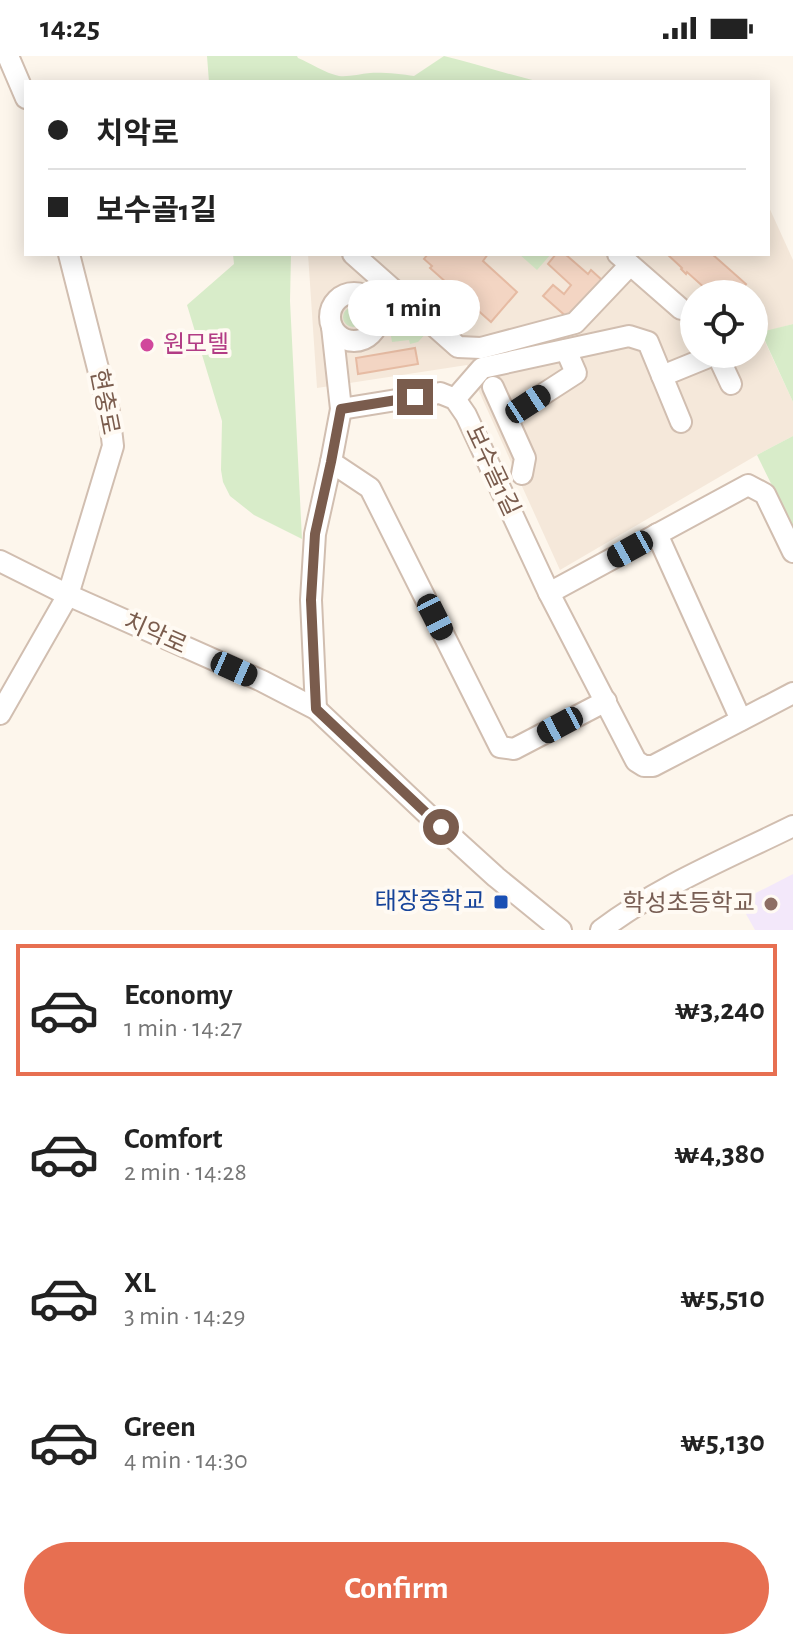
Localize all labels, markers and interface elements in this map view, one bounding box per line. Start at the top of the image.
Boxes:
text: 14:25 [40,13,100,43]
text: 치악로 [96,119,179,149]
text: 보수골1길 [96,196,217,226]
map controls [680,280,768,368]
button: locate [680,280,768,368]
callout: 1 min [349,281,481,337]
text: 1 min [387,295,441,321]
place label: 원모텔 [163,332,229,357]
marker: 원모텔 [138,336,156,354]
street label: 현충로 [86,367,123,437]
route end [397,379,433,415]
car [501,381,555,427]
street label: 보수골1길 [461,422,524,520]
car [603,527,657,571]
car [413,590,457,644]
street label: 치악로 [120,609,191,658]
car [207,648,261,690]
car [533,703,587,747]
route start [423,809,459,845]
place label: 태장중학교 [375,888,485,914]
place label: 학성초등학교 [623,890,755,916]
marker: 태장중학교 [492,893,510,911]
marker: 학성초등학교 [762,895,780,913]
icon: car [28,974,100,1046]
text: Economy [124,980,233,1010]
text: ₩3,240 [675,995,765,1025]
text: 1 min · 14:27 [124,1015,242,1041]
icon: car [28,1118,100,1190]
text: Comfort [124,1124,223,1154]
text: ₩4,380 [674,1139,765,1169]
text: 2 min · 14:28 [124,1159,247,1185]
icon: car [28,1262,100,1334]
text: XL [124,1268,156,1298]
text: ₩5,510 [680,1283,765,1313]
text: 3 min · 14:29 [124,1303,246,1329]
icon: car [28,1406,100,1478]
text: Green [124,1412,196,1442]
text: ₩5,130 [680,1427,765,1457]
text: 4 min · 14:30 [124,1447,248,1473]
button: Confirm [24,1542,769,1634]

